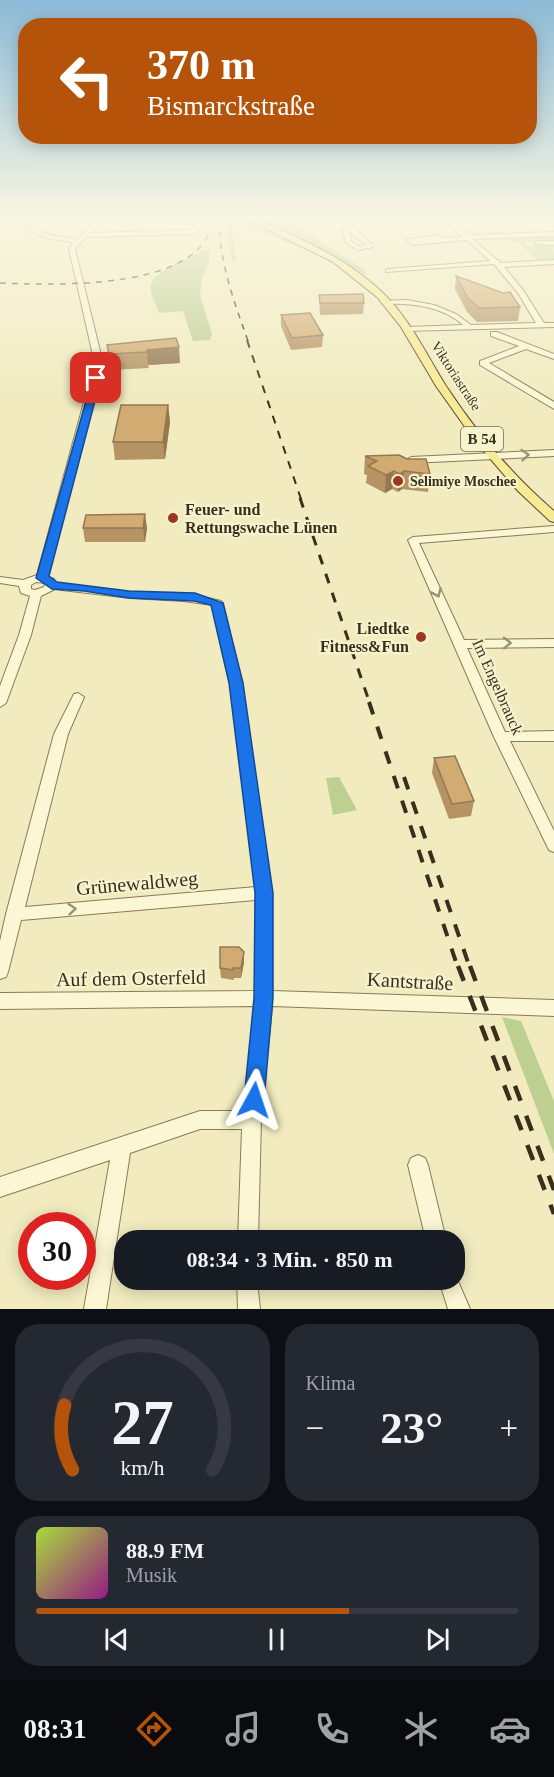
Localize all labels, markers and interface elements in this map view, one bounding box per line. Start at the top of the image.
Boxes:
icon: left [48,42,126,120]
text: 370 m [147,42,256,88]
text: Bismarckstraße [147,91,315,121]
street label: Viktoriastraße [428,339,484,413]
pin [70,352,121,403]
icon: arrive [79,361,112,394]
road number: B 54 [461,427,503,451]
one-way arrow [521,449,530,462]
marker: Selimiye Moschee [391,474,405,488]
place label: Selimiye Moschee [410,474,516,489]
place label: Feuer- und Rettungswache Lünen [185,501,338,537]
marker: Feuer- und Rettungswache Lünen [166,511,180,525]
one-way arrow [430,587,442,598]
place label: Liedtke Fitness&Fun [320,620,409,655]
marker: Liedtke Fitness&Fun [414,630,428,644]
street label: Im Engelbrauck [468,637,527,738]
one-way arrow [502,637,511,649]
street label: Grünewaldweg [75,867,199,900]
one-way arrow [68,903,77,916]
street label: Auf dem Osterfeld [56,966,206,990]
street label: Kantstraße [366,968,454,994]
position arrow [222,1068,286,1132]
speed limit sign: 30 [18,1212,96,1290]
text: 08:34 · 3 Min. · 850 m [187,1247,392,1272]
text: Klima [306,1372,356,1394]
text: 27 [111,1388,173,1457]
text: 23° [380,1403,443,1453]
text: − [306,1410,324,1446]
text: + [499,1410,518,1446]
text: km/h [120,1456,165,1480]
text: 88.9 FM [126,1538,204,1563]
text: Musik [126,1564,177,1586]
icon: previous [100,1623,133,1656]
icon: pause [260,1623,293,1656]
icon: next [421,1623,454,1656]
icon: directions [133,1708,175,1750]
icon: music [222,1708,264,1750]
icon: phone [311,1708,353,1750]
icon: climate [400,1708,442,1750]
icon: car [489,1708,531,1750]
text: 08:31 [23,1714,86,1744]

